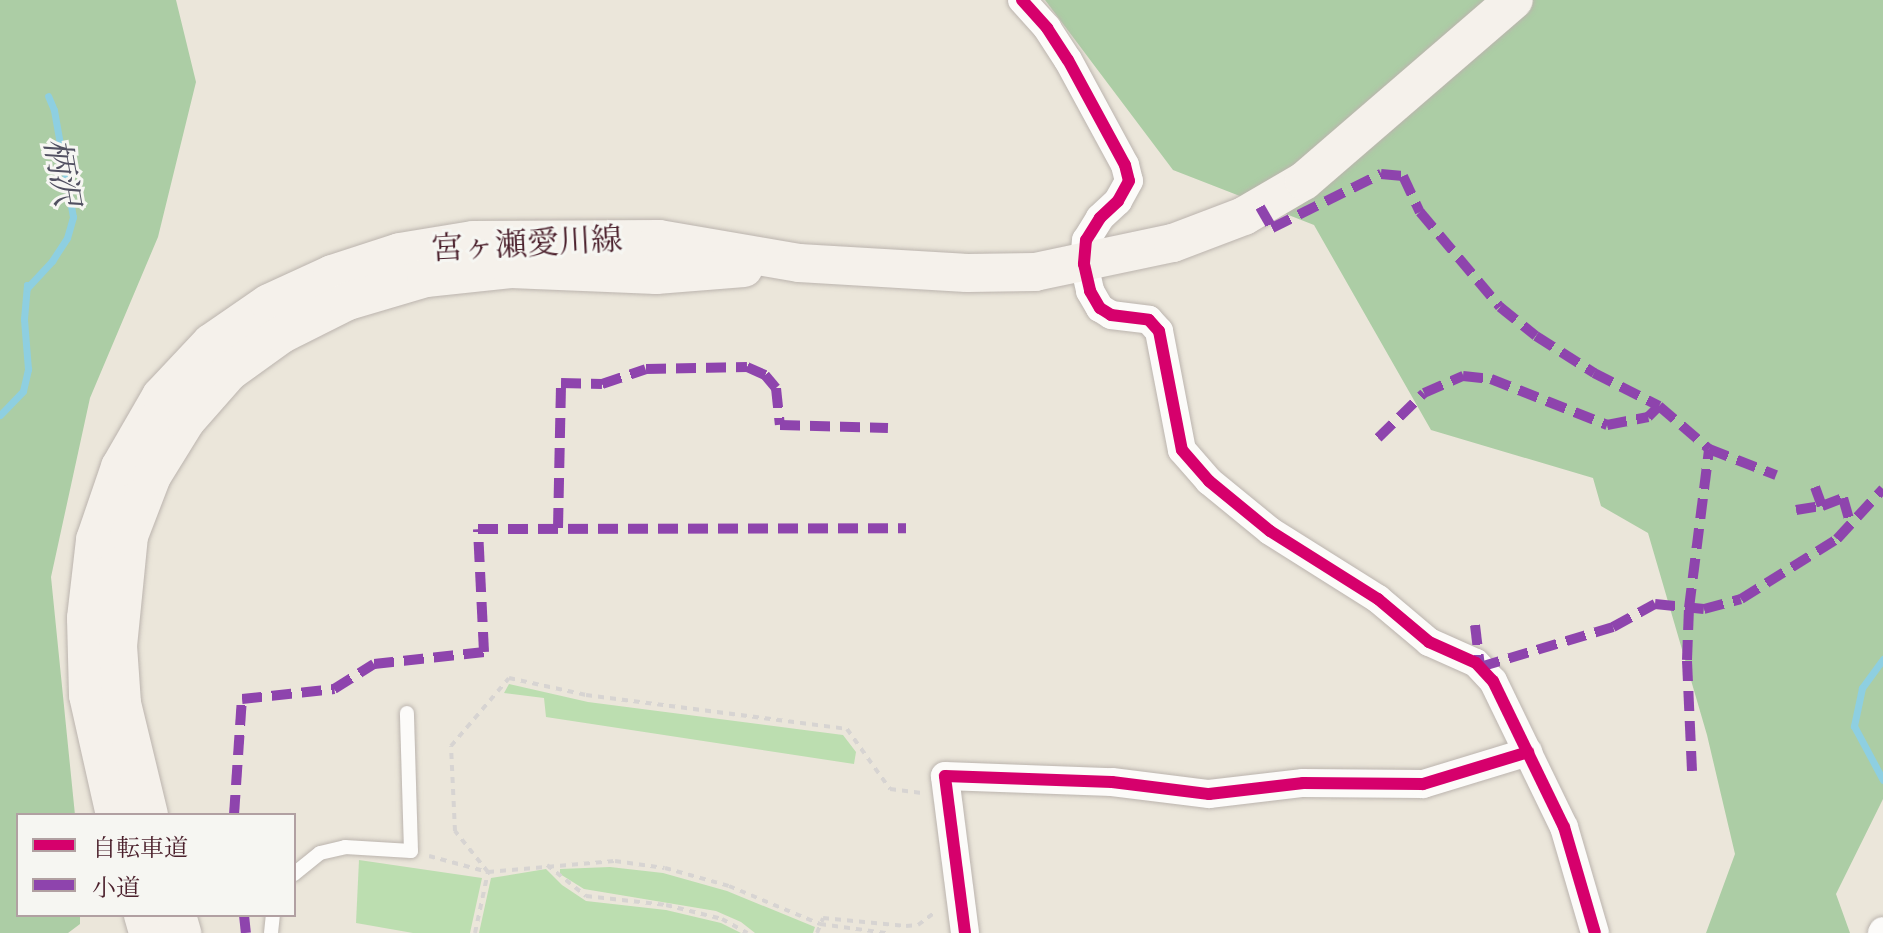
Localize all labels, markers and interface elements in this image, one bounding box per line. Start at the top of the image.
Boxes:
water label: 柄沢 [36,135,88,209]
street label: 宮ヶ瀬愛川線 [430,220,624,268]
legend [16,813,296,917]
text: 自転車道 [92,832,188,863]
text: 小道 [92,872,140,903]

